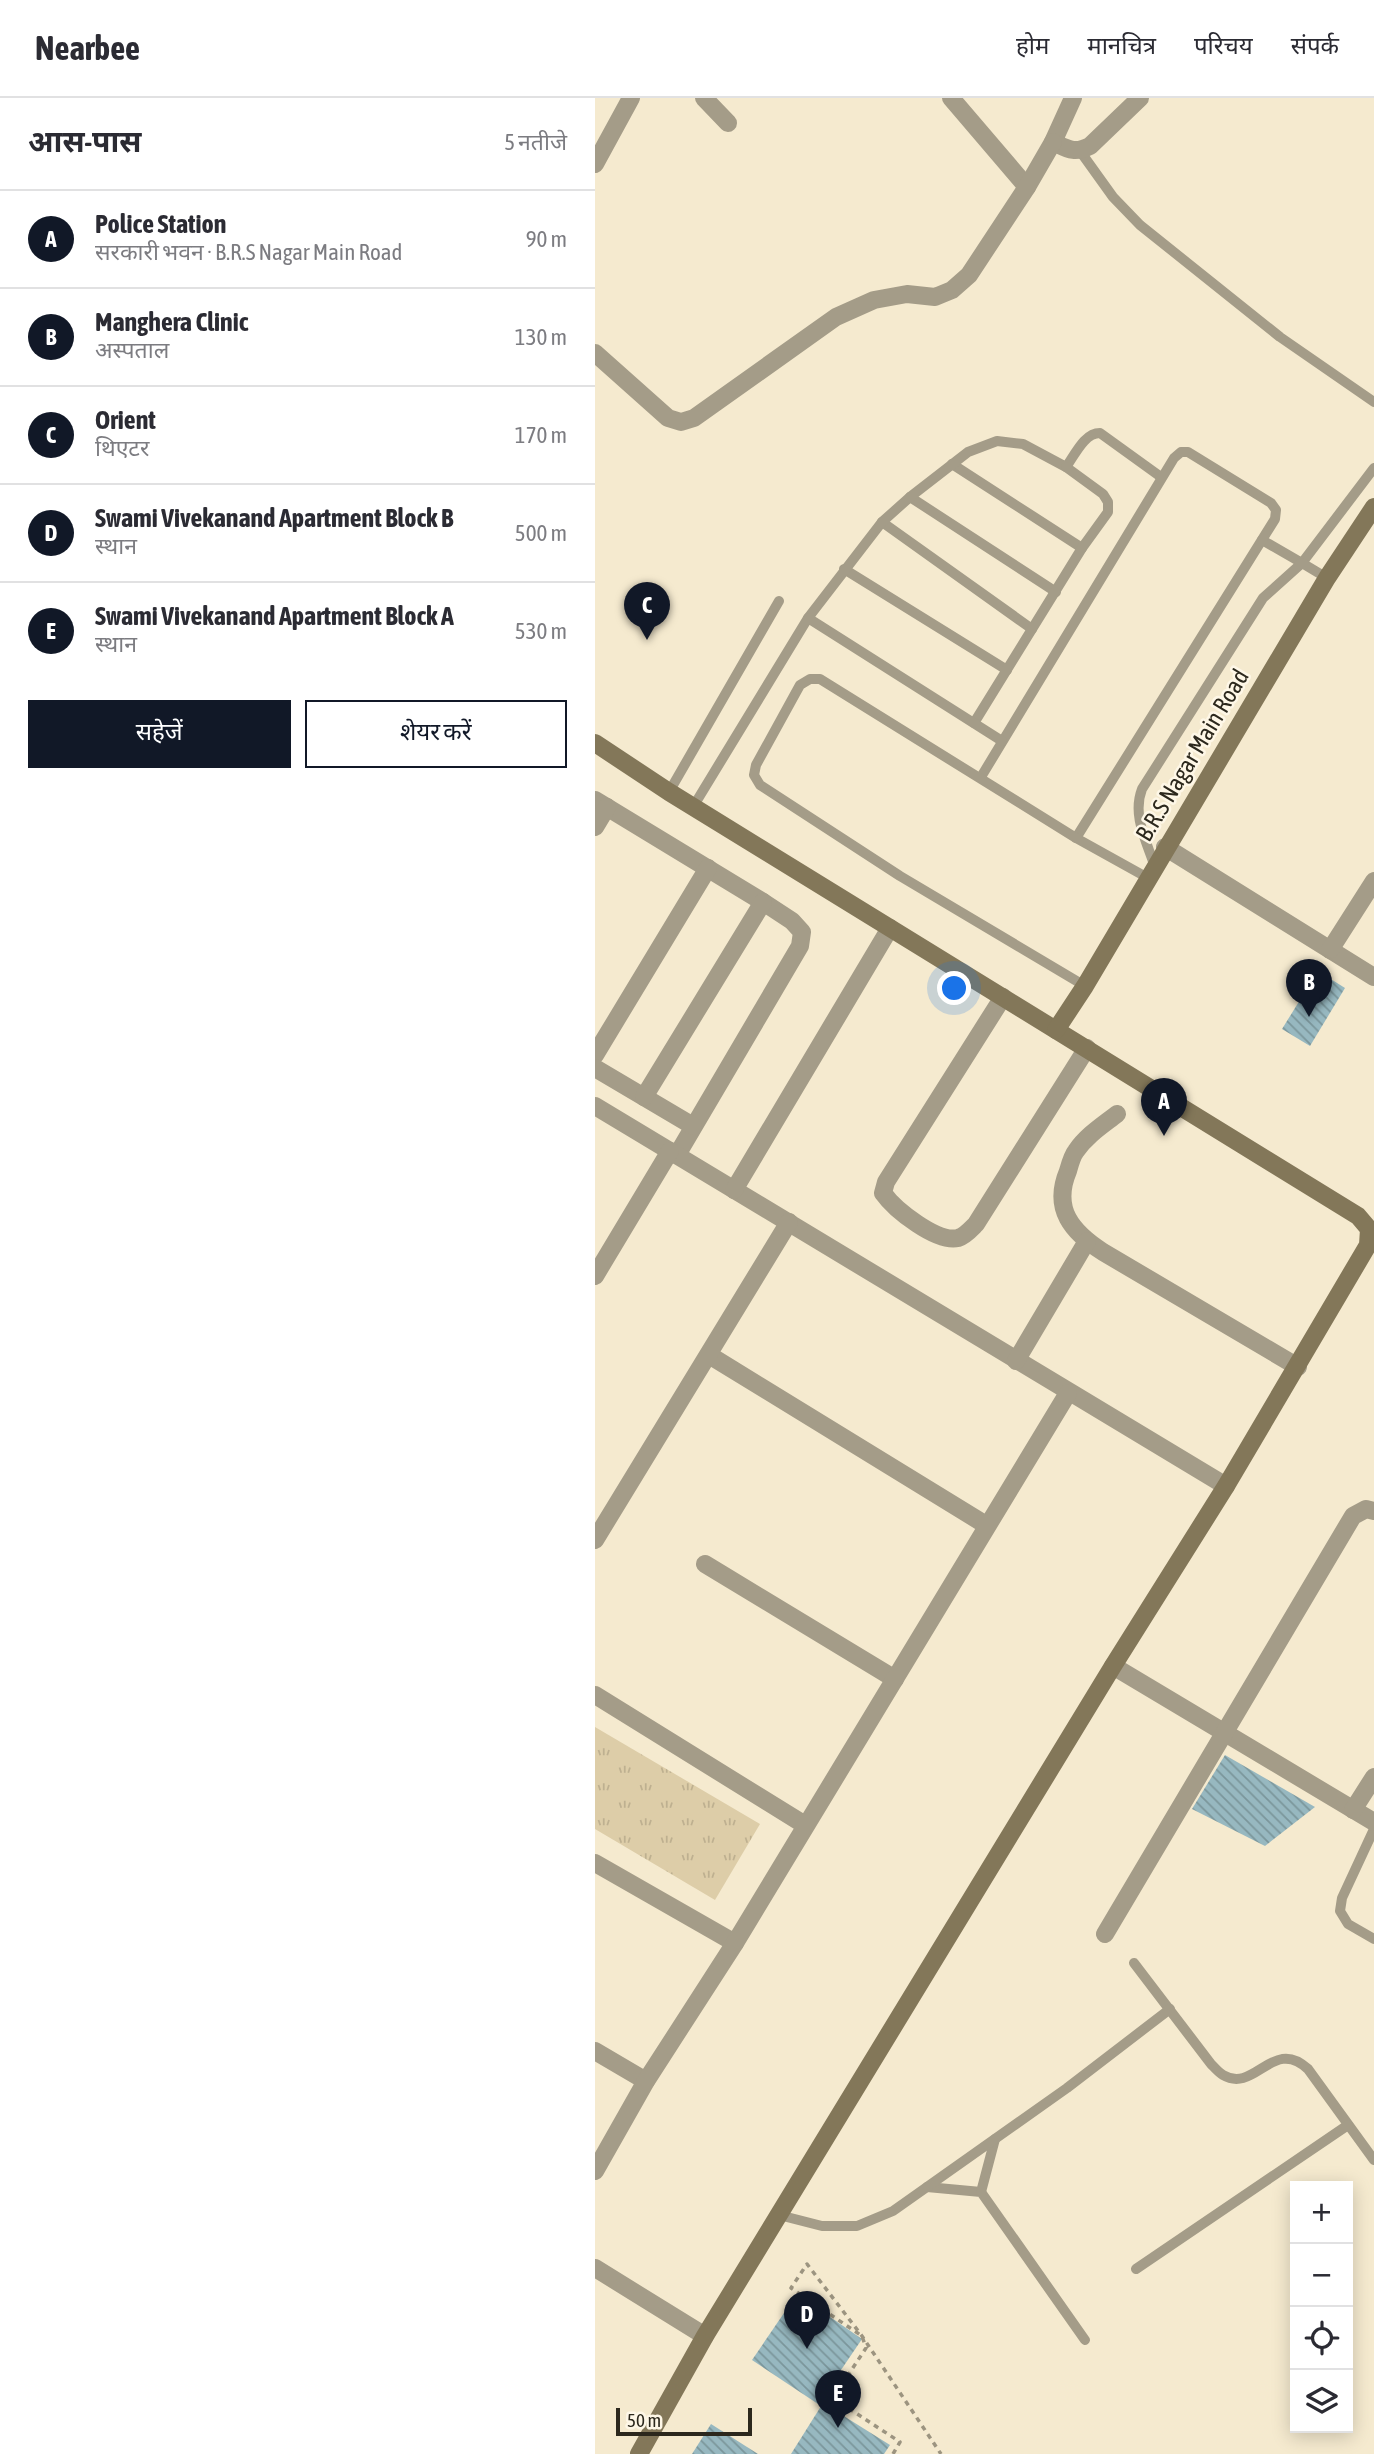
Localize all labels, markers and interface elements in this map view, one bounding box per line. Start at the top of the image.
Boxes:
text: Nearbee [35,29,140,67]
text: होम [1016,32,1049,59]
text: मानचित्र [1087,32,1156,59]
text: परिचय [1194,32,1253,59]
text: संपर्क [1291,32,1339,59]
text: आस-पास [28,124,141,158]
text: 5 नतीजे [504,129,567,155]
text: Police Station [95,209,226,239]
text: A [45,226,57,252]
text: 90 m [526,226,567,252]
text: सरकारी भवन · B.R.S Nagar Main Road [95,239,402,265]
text: Manghera Clinic [95,307,248,337]
text: B [46,324,56,350]
text: 130 m [515,324,567,350]
text: अस्पताल [95,337,169,363]
text: Orient [95,405,156,435]
text: C [46,422,56,448]
text: 170 m [515,422,567,448]
text: थिएटर [95,435,149,461]
text: Swami Vivekanand Apartment Block B [95,503,453,533]
text: D [45,520,57,546]
text: 500 m [515,520,567,546]
text: स्थान [95,533,137,559]
pin: C [624,582,670,640]
text: Swami Vivekanand Apartment Block A [95,601,454,631]
text: E [46,618,56,644]
text: 530 m [515,618,567,644]
text: स्थान [95,631,137,657]
street label: B.R.S Nagar Main Road [1130,664,1254,846]
button: सहेजें [28,700,291,768]
button: शेयर करें [305,700,567,768]
pin: B [1286,959,1332,1017]
your location [937,971,971,1005]
pin: A [1141,1078,1187,1136]
map controls [1290,2181,1353,2433]
button: + [1290,2181,1353,2244]
button: − [1290,2244,1353,2307]
pin: D [784,2291,830,2349]
button: locate [1290,2307,1353,2370]
pin: E [815,2370,861,2428]
button: layers [1290,2370,1353,2433]
scale bar [616,2405,753,2437]
text: 50 m [627,2409,661,2431]

